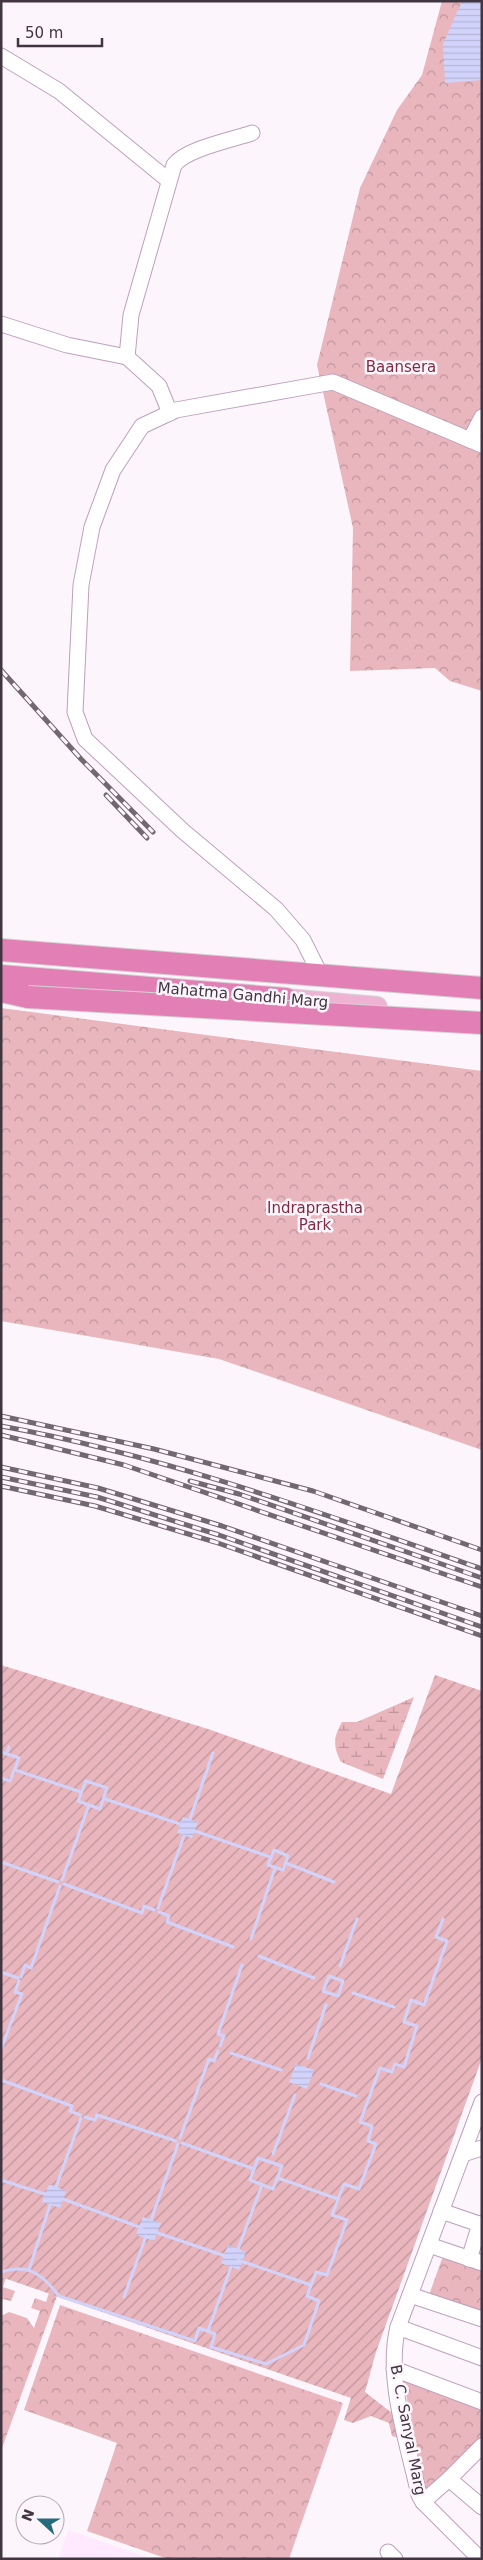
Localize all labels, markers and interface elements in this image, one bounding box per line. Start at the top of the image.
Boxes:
scale bar [18,15,101,47]
text: 50 m [25,24,63,42]
park label: Baansera [366,358,436,376]
street label: Mahatma Gandhi Marg [157,979,329,1011]
park label: Indraprastha Park [267,1199,363,1234]
street label: B. C. Sanyal Marg [387,2363,429,2497]
north arrow [15,2495,65,2545]
text: N [18,2507,37,2524]

